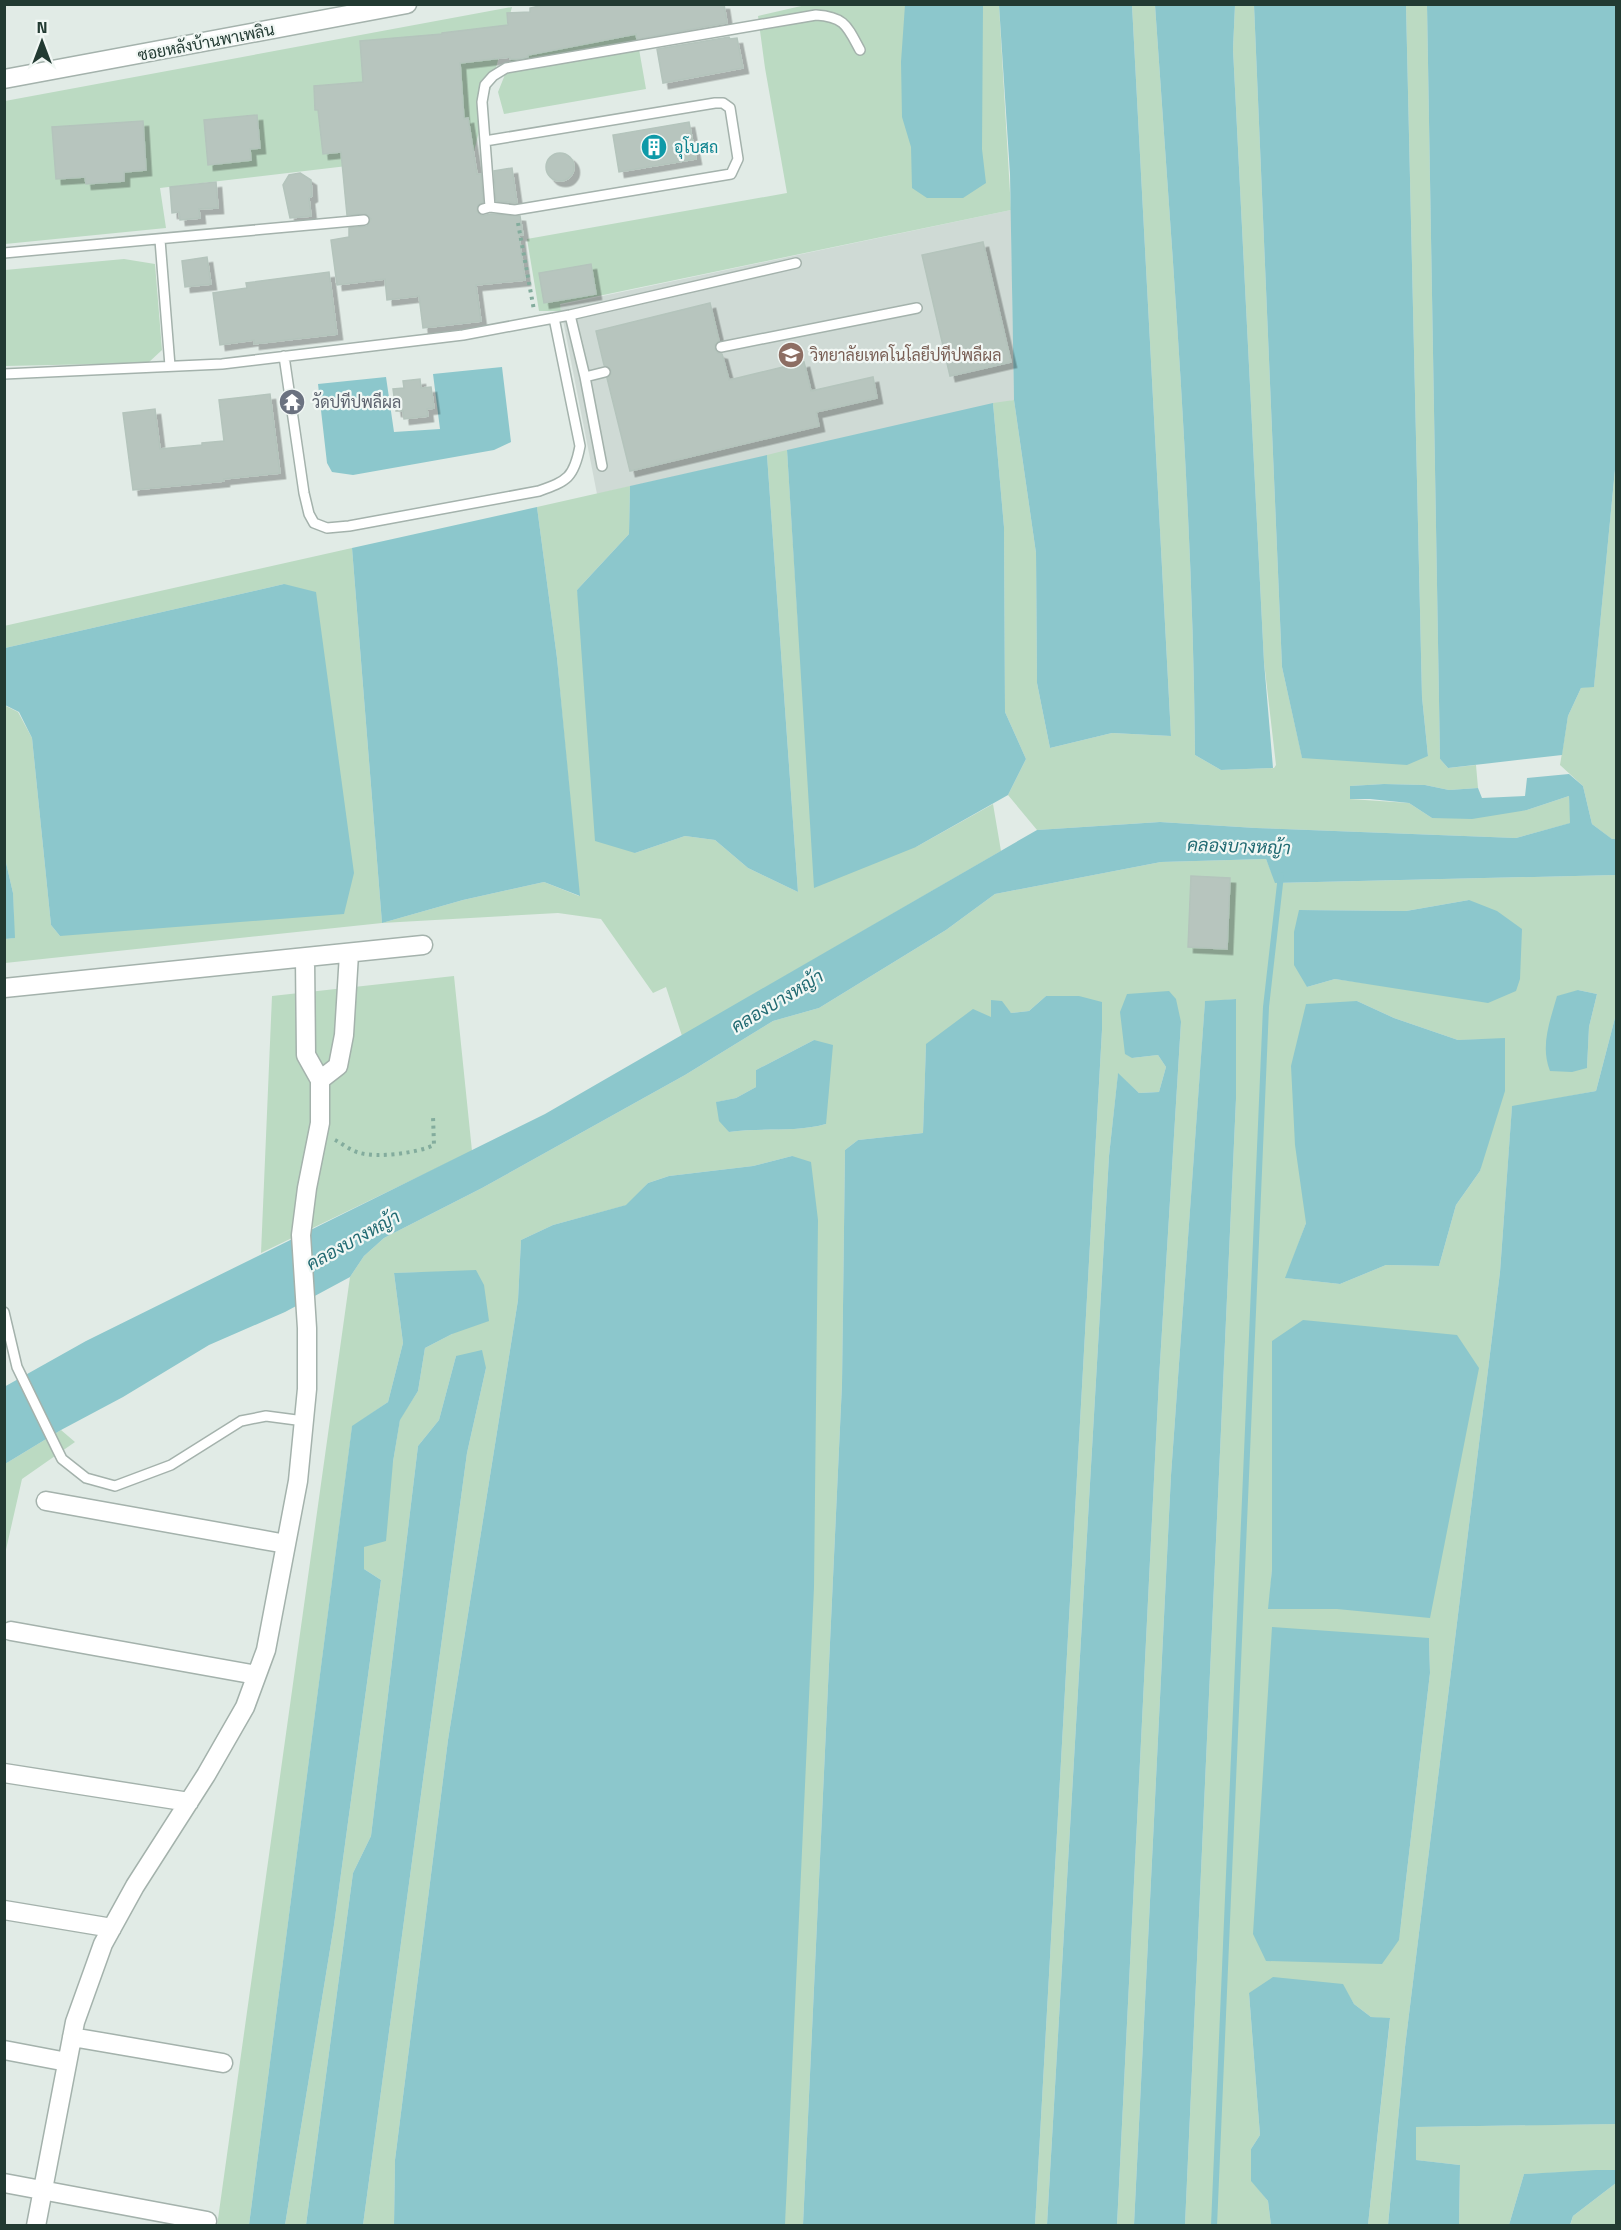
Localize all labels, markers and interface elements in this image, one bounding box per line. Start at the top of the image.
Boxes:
north arrow [12,12,72,72]
text: N [36,15,48,39]
street label: ซอยหลังบ้านพาเพลิน [136,17,276,67]
building icon: อุโบสถ [639,132,669,162]
place label: อุโบสถ [674,135,718,159]
school or university icon: วิทยาลัยเทคโนโลยีปทีปพลีผล [776,340,806,370]
place label: วิทยาลัยเทคโนโลยีปทีปพลีผล [809,343,1001,367]
temple icon: วัดปทีปพลีผล [277,387,307,417]
place label: วัดปทีปพลีผล [312,390,401,414]
water label: คลองบางหญ้า [1187,831,1292,861]
water label: คลองบางหญ้า [726,963,829,1039]
water label: คลองบางหญ้า [301,1203,405,1277]

